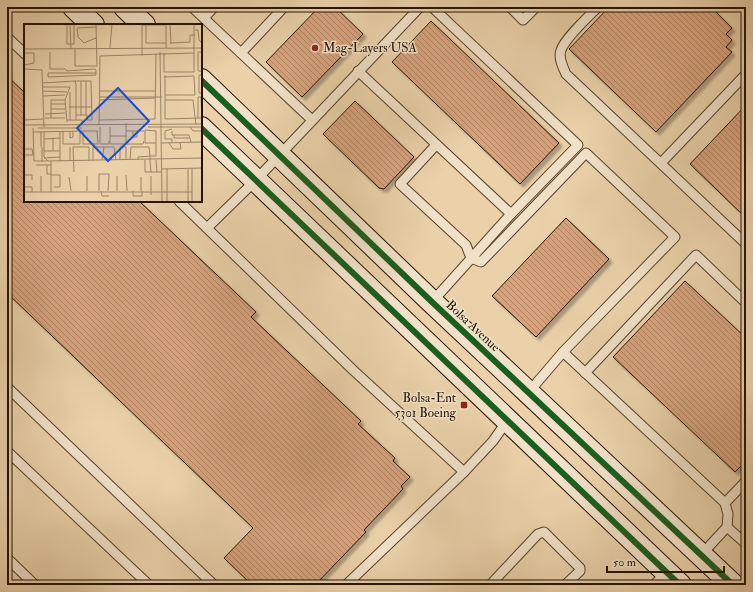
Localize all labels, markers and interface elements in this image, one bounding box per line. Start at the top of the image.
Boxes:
inset map [24,24,202,202]
place label: Mag-Layers USA [323,40,418,57]
marker: Mag-Layers USA [310,43,320,53]
street label: Bolsa Avenue [443,297,504,355]
place label: Bolsa-Ent 5301 Boeing [395,390,457,421]
marker: Bolsa-Ent 5301 Boeing [459,400,469,410]
scale bar [607,548,724,574]
text: 50 m [613,555,637,570]

